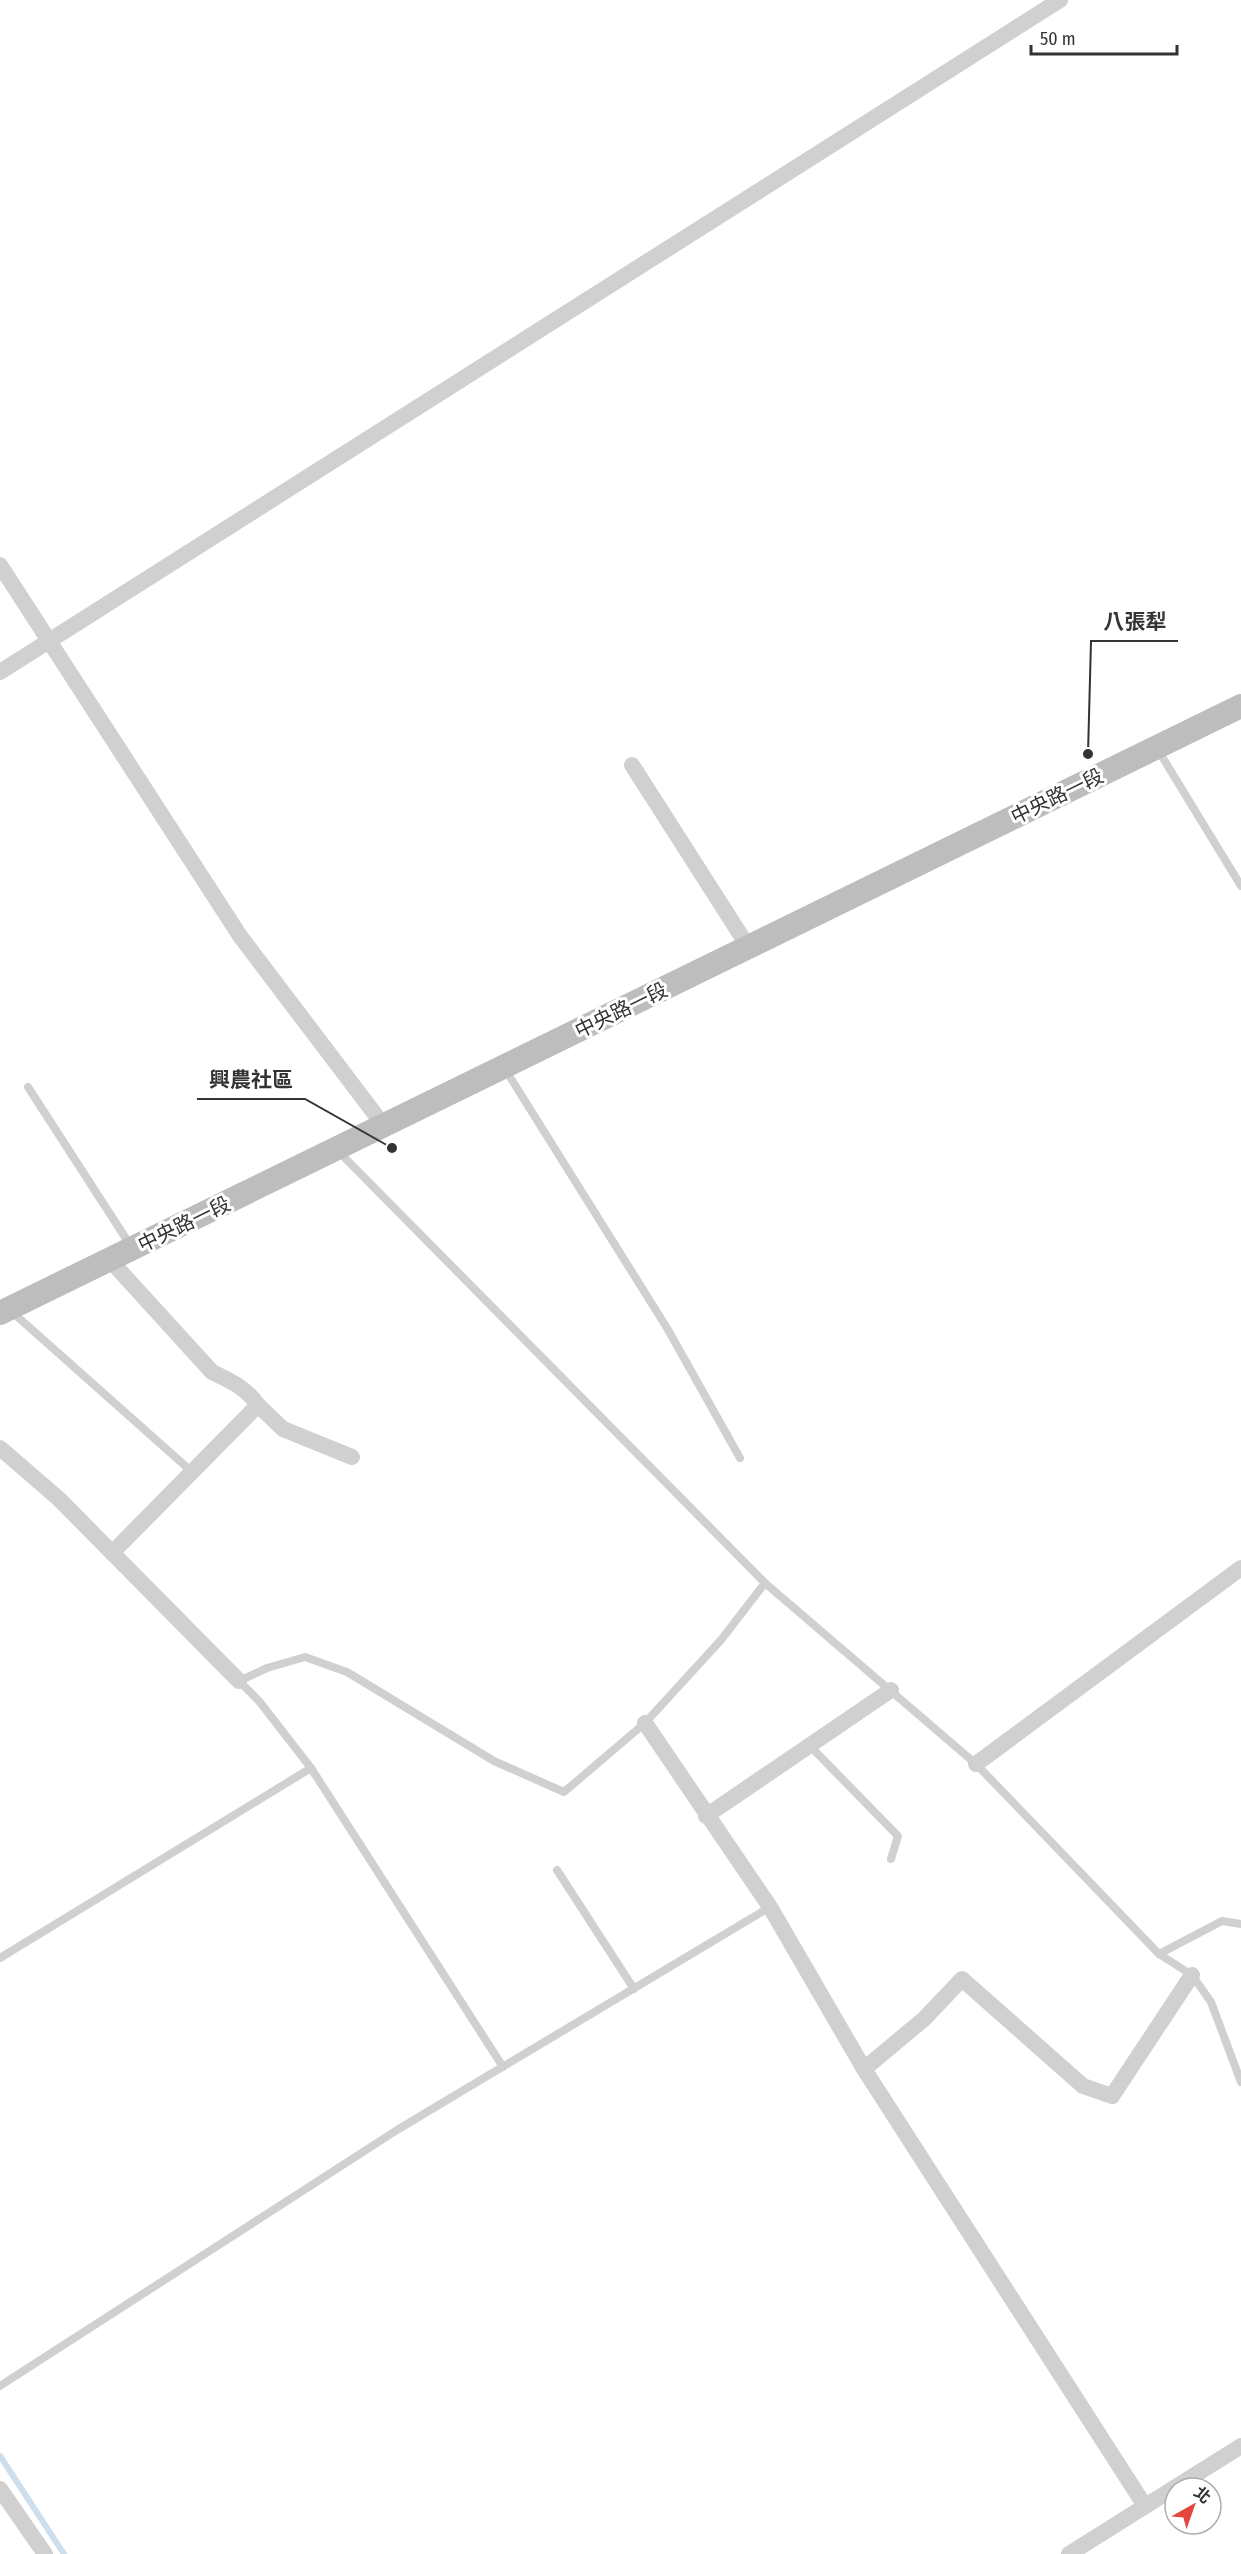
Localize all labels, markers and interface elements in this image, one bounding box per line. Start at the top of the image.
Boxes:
scale bar [1031,18,1176,56]
text: 50 m [1040,28,1076,50]
callout: 八張犁 [1091,602,1178,641]
text: 八張犁 [1104,609,1167,635]
street label: 中央路一段 [1007,763,1107,829]
street label: 中央路一段 [571,977,671,1043]
callout: 興農社區 [197,1060,305,1099]
text: 興農社區 [209,1067,293,1093]
street label: 中央路一段 [134,1191,234,1257]
north arrow [1163,2476,1223,2536]
text: 北 [1190,2482,1215,2507]

